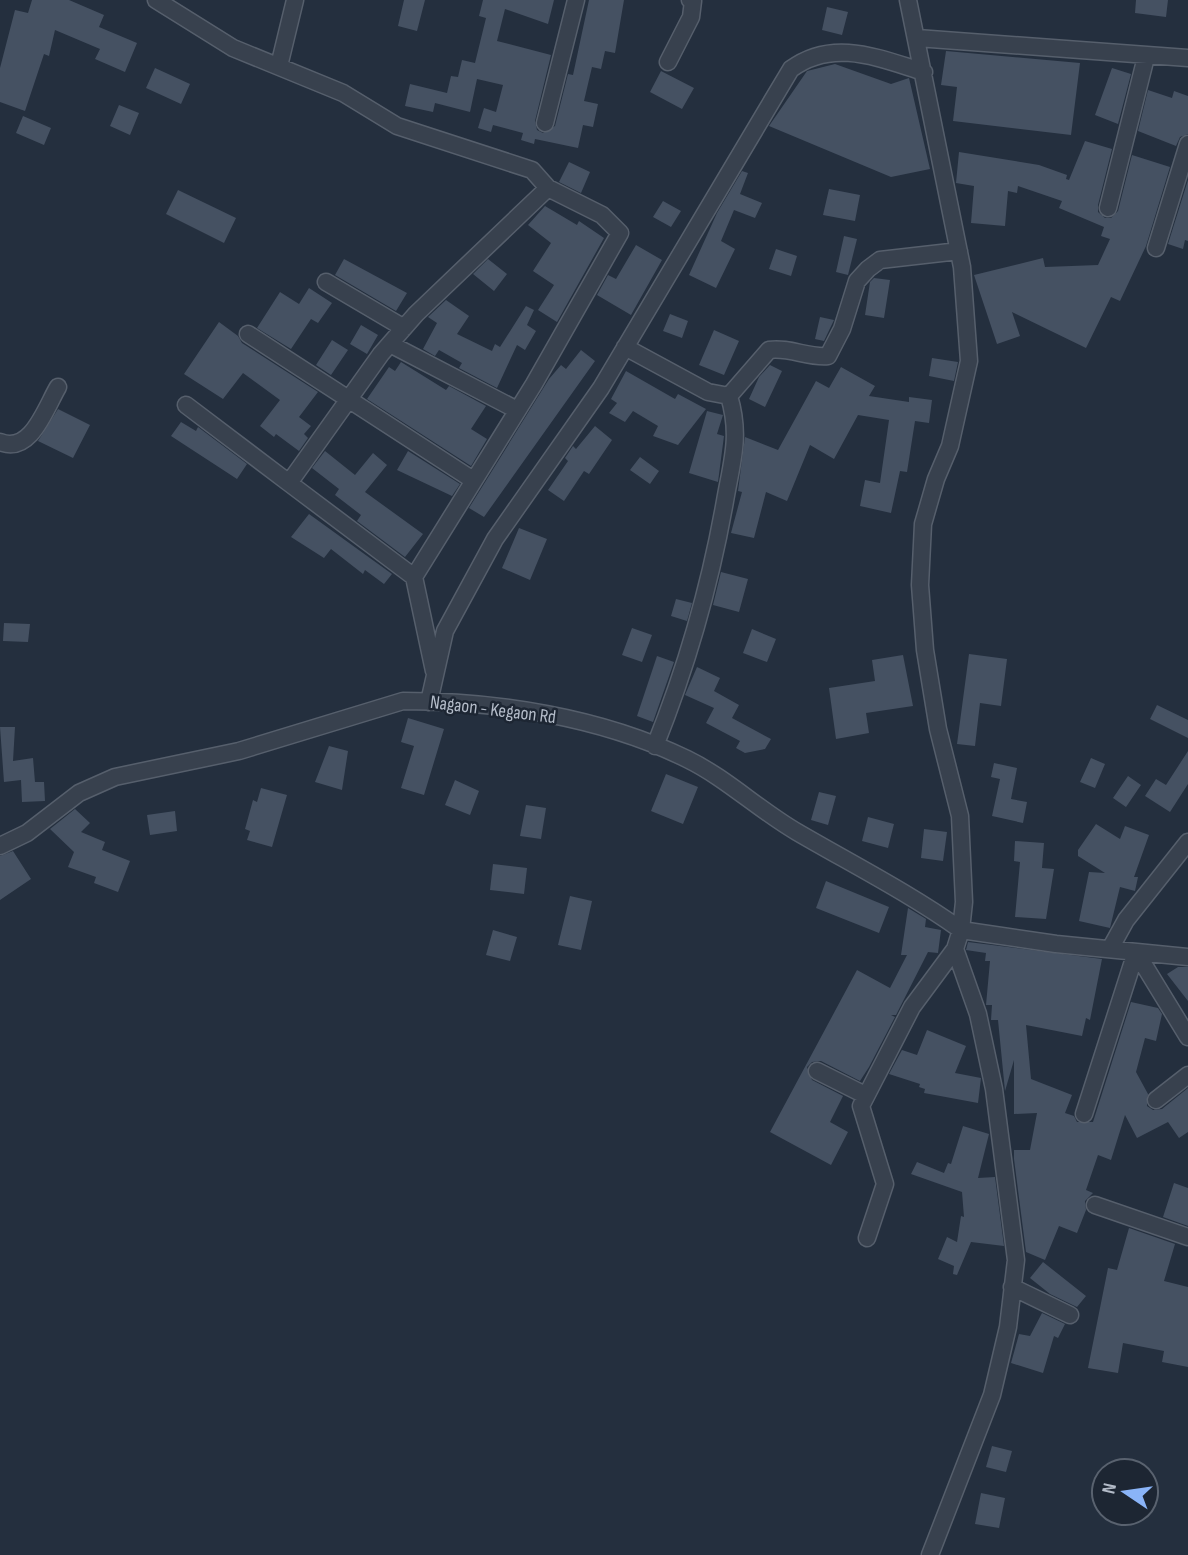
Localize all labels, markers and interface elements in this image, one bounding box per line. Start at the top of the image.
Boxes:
street label: Nagaon - Kegaon Rd [429,691,557,729]
north arrow [1090,1457,1160,1527]
text: N [1098,1481,1122,1496]

